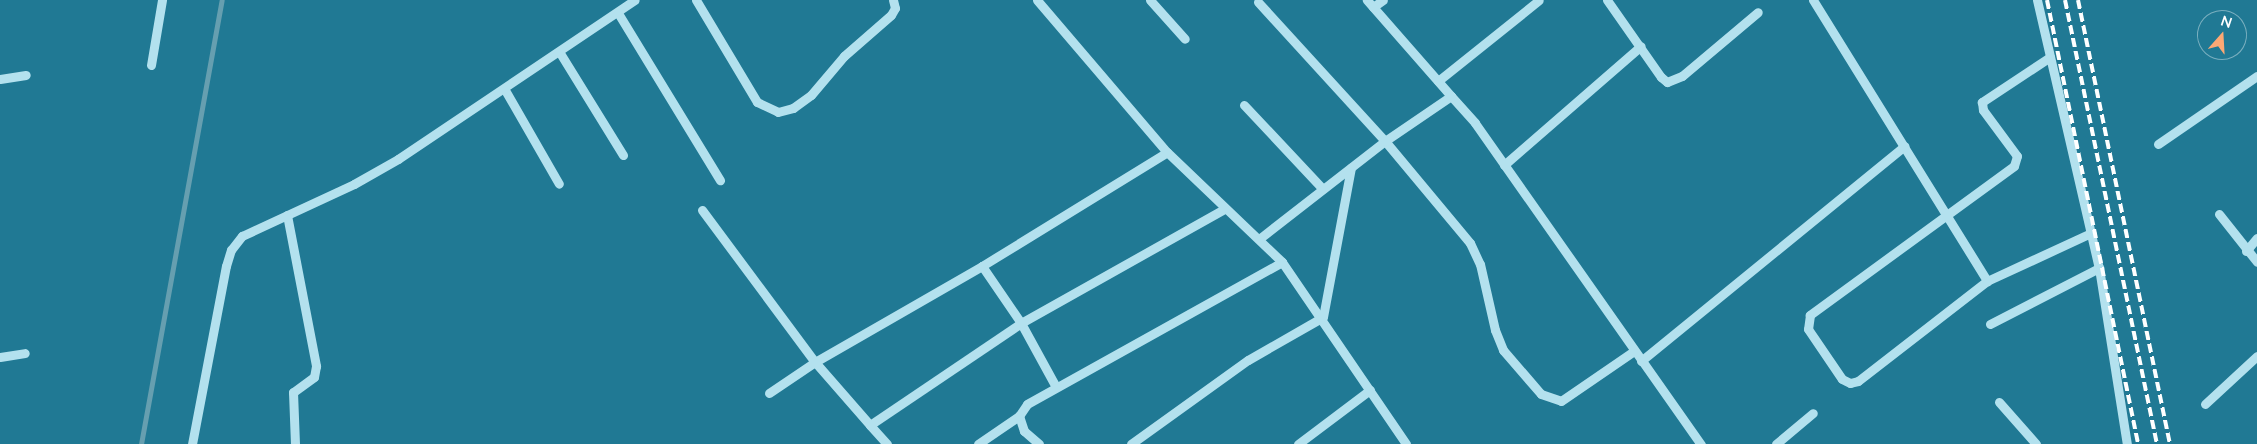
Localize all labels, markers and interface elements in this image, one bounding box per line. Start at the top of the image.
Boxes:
north arrow [2197,10,2247,60]
text: N [2219,11,2235,31]

